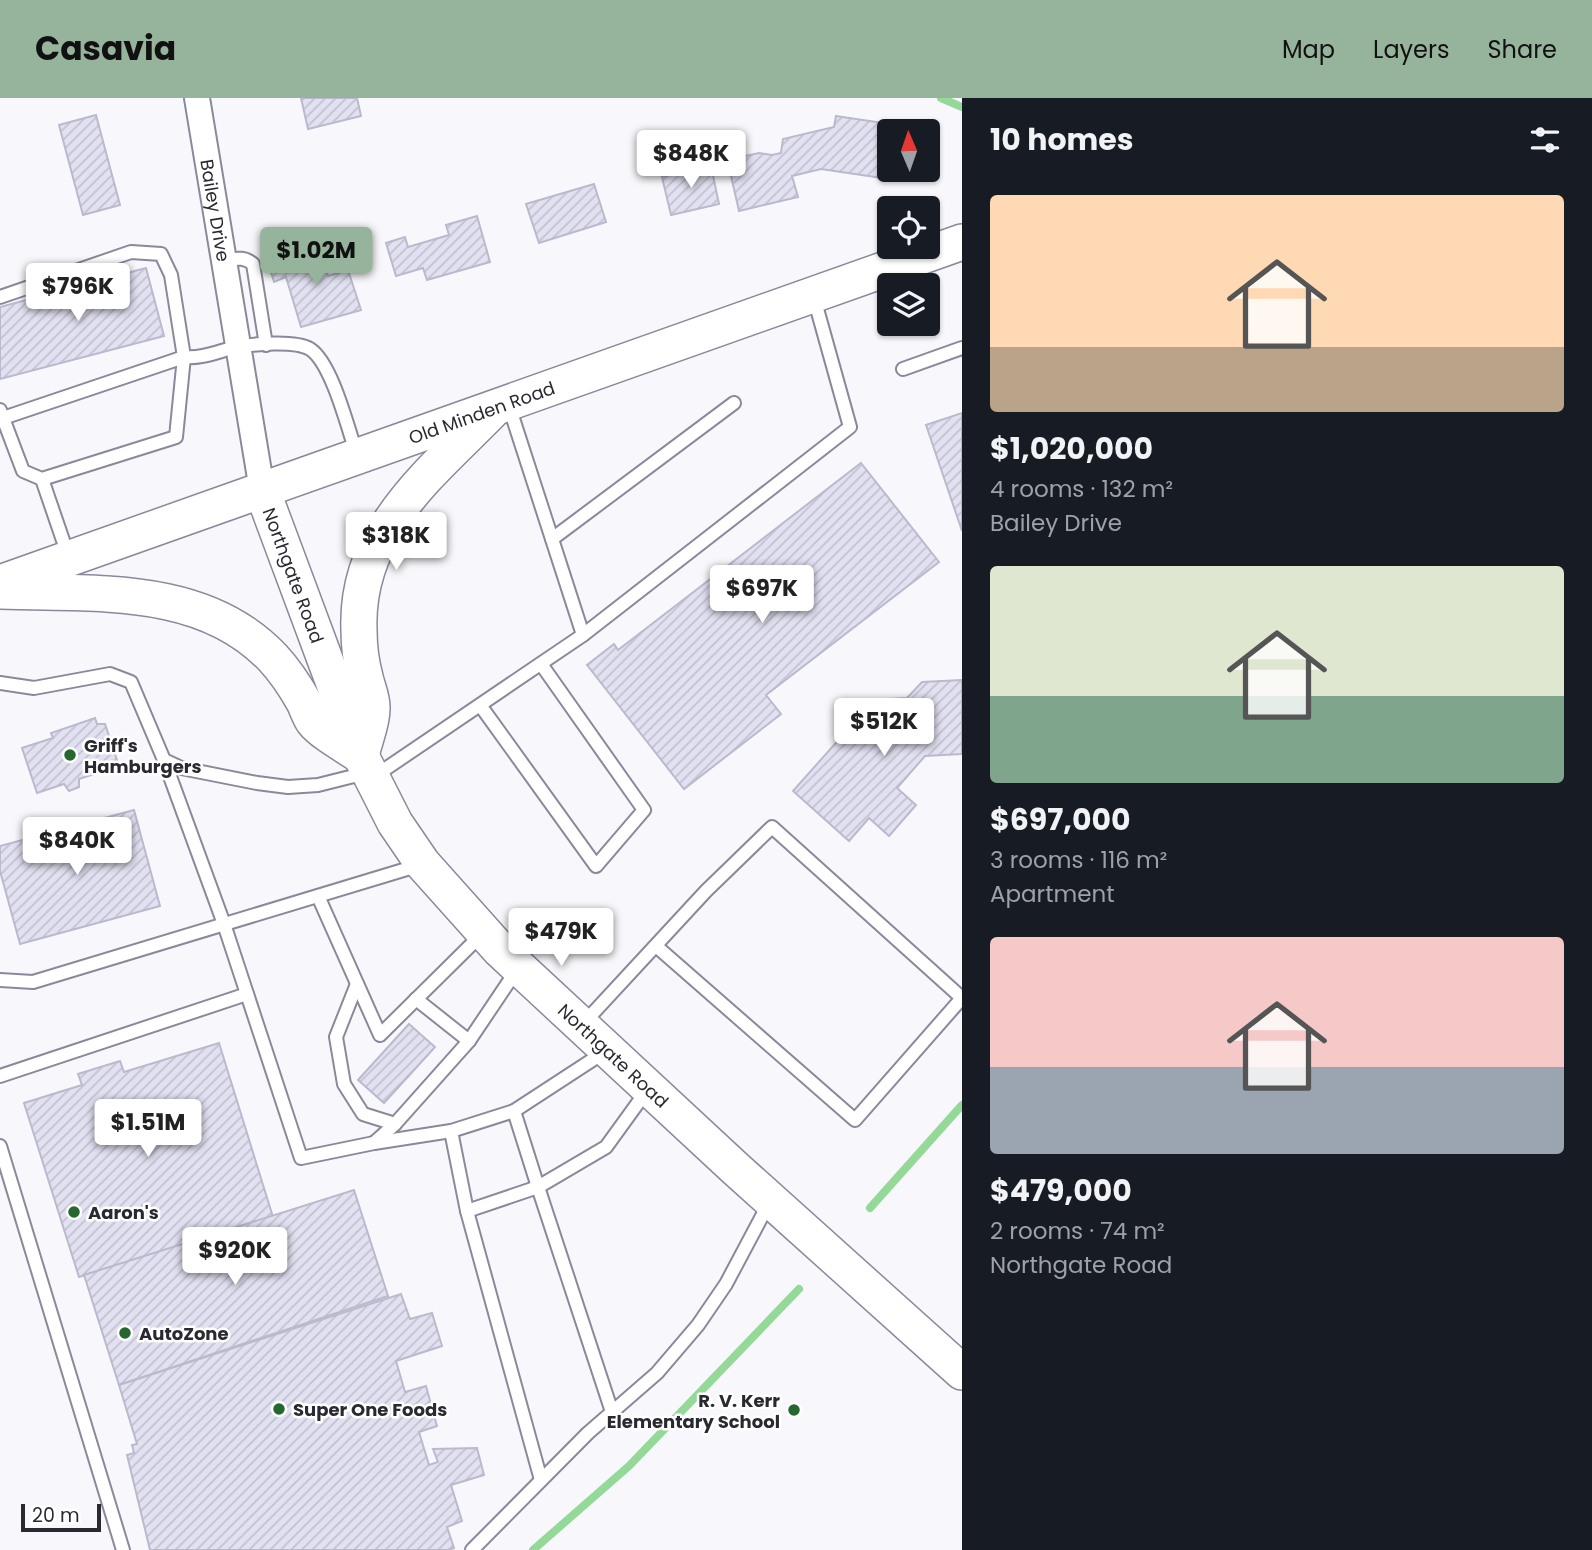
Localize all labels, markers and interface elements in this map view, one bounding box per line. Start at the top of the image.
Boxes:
text: Casavia [35,25,176,72]
text: Map [1282,33,1335,66]
text: Layers [1373,33,1449,66]
text: Share [1487,33,1557,66]
text: 10 homes [990,118,1134,161]
north arrow [877,119,940,182]
map controls [877,119,940,336]
icon: filters [1526,121,1564,159]
pin: $848K [642,130,740,190]
text: $848K [653,137,729,169]
street label: Bailey Drive [195,157,236,264]
button: locate [877,196,940,259]
pin: $1.02M [259,228,373,287]
text: $1.02M [276,234,356,266]
icon: home [1214,241,1340,367]
pin: $796K [29,264,127,323]
text: $796K [42,270,114,302]
button: layers [877,273,940,336]
street label: Old Minden Road [405,375,558,450]
text: $1,020,000 [990,427,1153,470]
text: 4 rooms · 132 m² [990,473,1173,505]
street label: Northgate Road [257,504,330,647]
text: Bailey Drive [990,507,1122,539]
pin: $318K [347,512,445,572]
text: $318K [362,519,430,551]
pin: $697K [713,566,811,625]
text: $697K [726,572,798,604]
icon: home [1214,612,1340,738]
pin: $512K [835,698,933,758]
text: $512K [850,705,918,737]
place label: Griff's Hamburgers [84,733,202,779]
marker: Griff's Hamburgers [62,747,78,763]
text: $697,000 [990,798,1131,841]
pin: $840K [28,818,126,877]
text: $840K [39,824,115,856]
text: 3 rooms · 116 m² [990,844,1167,876]
text: Apartment [990,878,1115,910]
pin: $479K [512,908,610,968]
text: $479K [524,915,598,947]
icon: home [1214,983,1340,1109]
street label: Northgate Road [553,998,674,1113]
pin: $1.51M [91,1100,205,1159]
text: $1.51M [111,1106,185,1138]
text: $479,000 [990,1169,1132,1212]
place label: Aaron's [88,1200,159,1225]
marker: Aaron's [66,1204,82,1220]
text: 2 rooms · 74 m² [990,1215,1165,1247]
pin: $920K [186,1228,284,1287]
text: $920K [198,1234,272,1266]
text: Northgate Road [990,1249,1172,1281]
place label: AutoZone [139,1321,229,1346]
marker: AutoZone [117,1325,133,1341]
place label: R. V. Kerr Elementary School [607,1388,780,1434]
place label: Super One Foods [293,1397,447,1422]
marker: Super One Foods [271,1401,287,1417]
marker: R. V. Kerr Elementary School [786,1402,802,1418]
scale bar [21,1501,102,1533]
text: 20 m [32,1502,80,1529]

